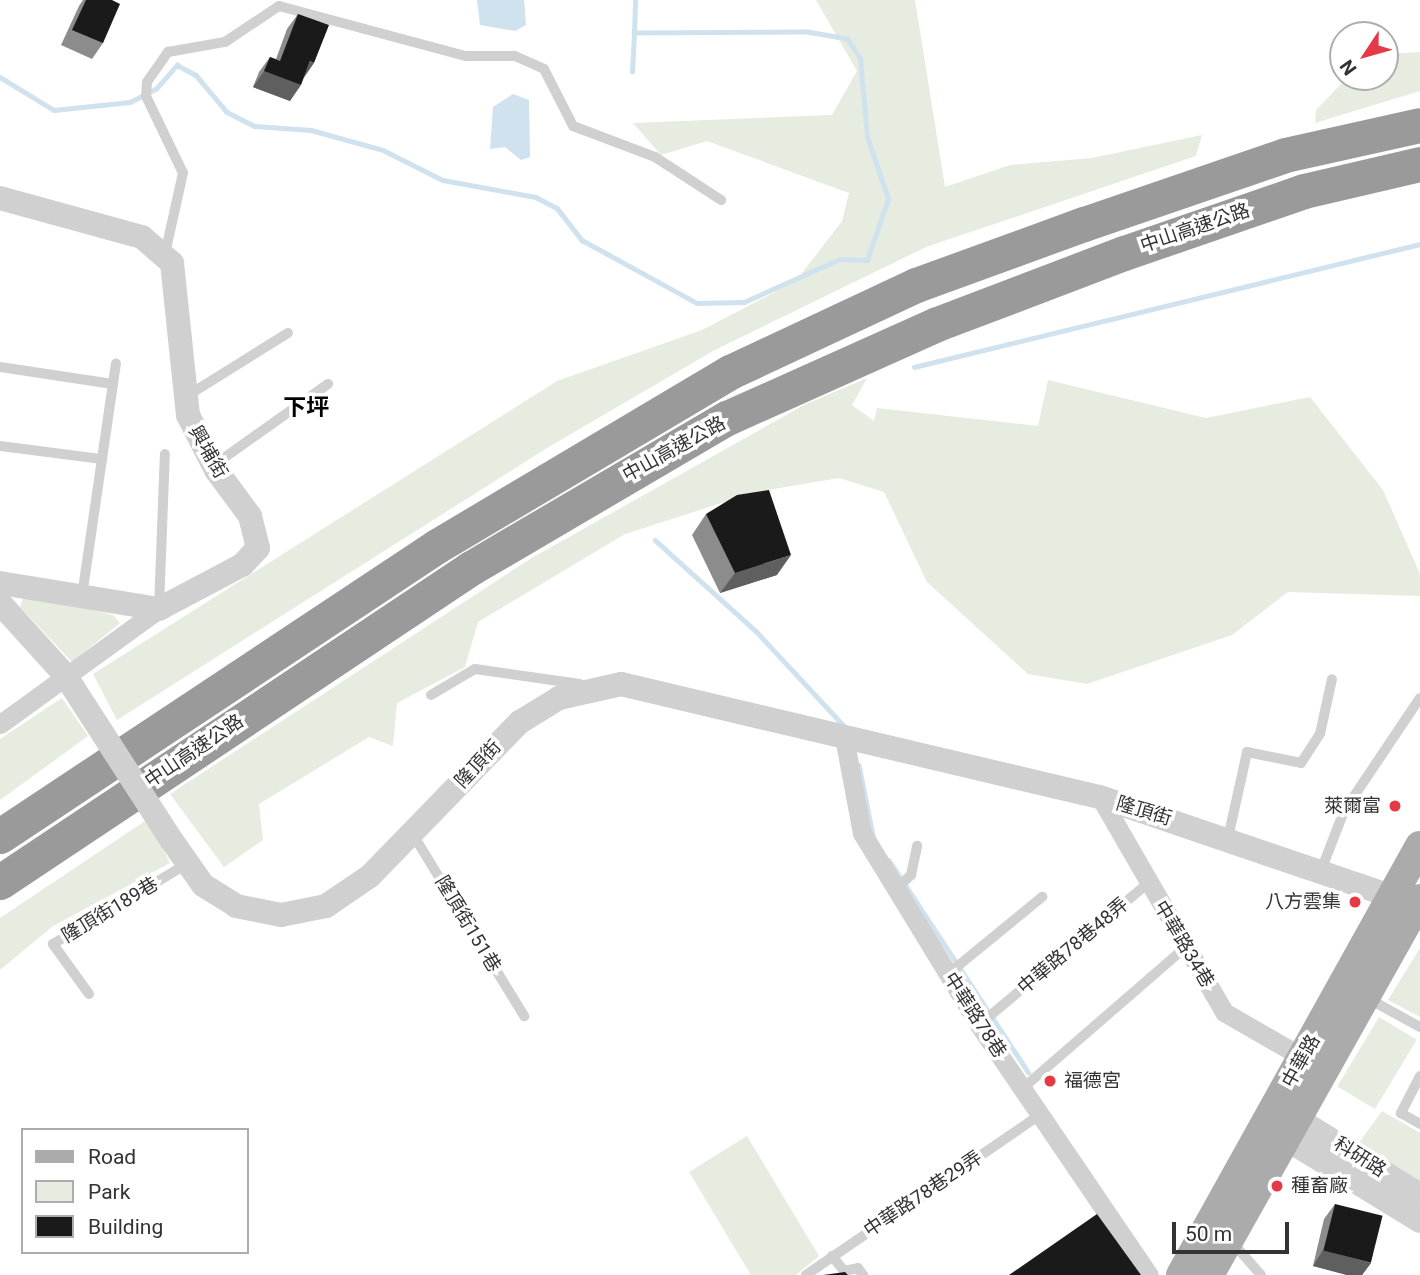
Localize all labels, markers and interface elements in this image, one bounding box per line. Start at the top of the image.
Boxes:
north arrow [1329,21,1399,91]
text: N [1335,55,1361,80]
street label: 中山高速公路 [1137,199,1253,257]
district label: 下坪 [283,394,329,422]
street label: 中山高速公路 [619,411,729,487]
street label: 興埔街 [184,422,232,482]
street label: 中山高速公路 [140,710,248,792]
street label: 隆頂街 [450,735,506,793]
street label: 隆頂街 [1113,792,1175,830]
place label: 萊爾富 [1324,795,1381,817]
marker: 萊爾富 [1387,798,1403,814]
street label: 隆頂街189巷 [58,872,162,948]
street label: 隆頂街151巷 [430,872,506,976]
place label: 八方雲集 [1265,891,1341,913]
street label: 中華路78巷48弄 [1013,893,1133,999]
marker: 八方雲集 [1347,894,1363,910]
street label: 中華路34巷 [1149,896,1219,992]
street label: 中華路78巷 [939,968,1011,1062]
street label: 中華路 [1277,1031,1325,1091]
place label: 福德宮 [1064,1070,1121,1092]
marker: 福德宮 [1042,1073,1058,1089]
legend [21,1128,248,1254]
street label: 科研路 [1330,1132,1390,1182]
text: Road [88,1145,136,1169]
street label: 中華路78巷29弄 [860,1146,986,1242]
place label: 種畜廠 [1291,1175,1348,1197]
marker: 種畜廠 [1269,1178,1285,1194]
text: Park [88,1180,130,1204]
scale bar [1175,1208,1292,1252]
text: Building [88,1215,163,1239]
text: 50 m [1185,1222,1232,1246]

